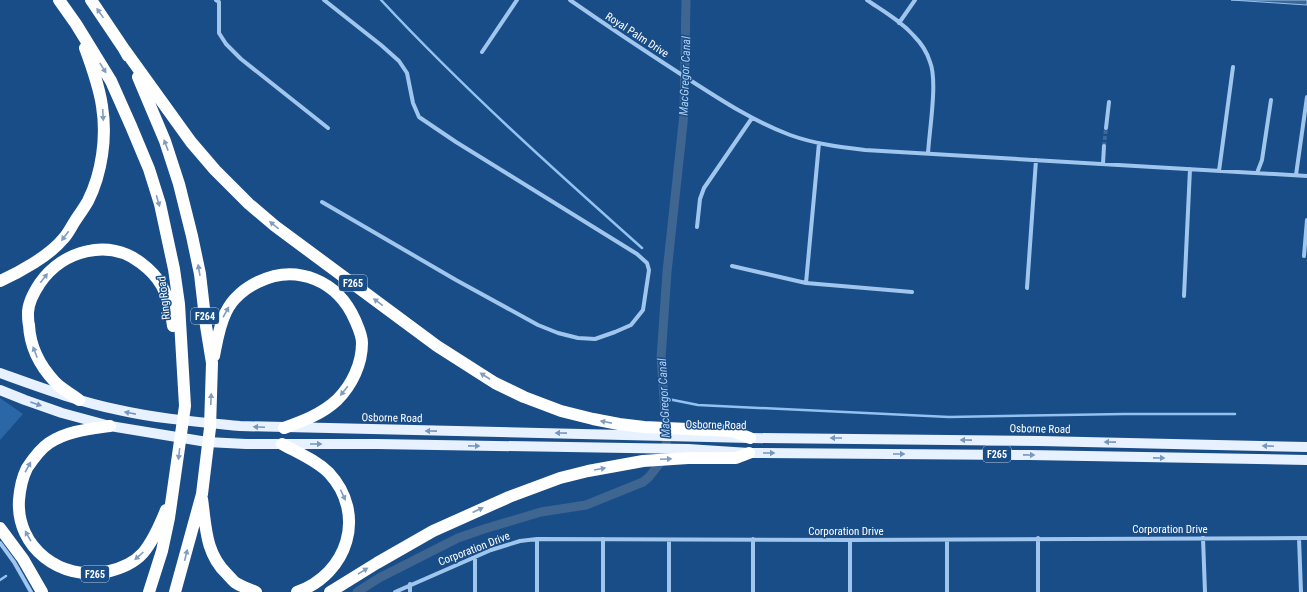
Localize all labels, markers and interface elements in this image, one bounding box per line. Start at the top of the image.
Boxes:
one-way arrow [96,7,104,18]
street label: Royal Palm Drive [603,10,671,60]
water label: MacGregor Canal [677,36,693,116]
one-way arrow [100,62,107,74]
one-way arrow [99,109,106,121]
one-way arrow [162,138,168,150]
one-way arrow [156,194,162,207]
one-way arrow [268,220,279,229]
one-way arrow [61,230,69,241]
one-way arrow [195,264,201,276]
one-way arrow [39,273,48,284]
road number: F265 [339,275,367,291]
street label: Ring Road [155,276,173,320]
one-way arrow [373,298,383,306]
one-way arrow [223,306,230,318]
road number: F264 [191,308,219,324]
one-way arrow [31,345,37,357]
water label: MacGregor Canal [655,358,673,438]
one-way arrow [480,372,490,380]
one-way arrow [340,386,349,397]
one-way arrow [208,392,214,405]
one-way arrow [31,401,43,407]
one-way arrow [124,409,136,415]
street label: Osborne Road [361,411,423,425]
one-way arrow [599,418,612,424]
street label: Osborne Road [685,418,747,432]
street label: Osborne Road [1009,422,1071,436]
one-way arrow [252,424,265,430]
one-way arrow [425,428,437,435]
one-way arrow [554,430,567,436]
one-way arrow [829,435,842,441]
one-way arrow [959,437,972,443]
one-way arrow [1103,439,1116,445]
one-way arrow [310,441,323,447]
one-way arrow [468,443,481,449]
one-way arrow [1261,443,1274,449]
road number: F265 [983,446,1011,462]
one-way arrow [176,448,182,460]
one-way arrow [763,450,776,456]
one-way arrow [893,451,906,457]
one-way arrow [1023,451,1035,458]
one-way arrow [1153,455,1166,461]
one-way arrow [660,456,672,463]
one-way arrow [24,461,31,473]
one-way arrow [594,465,607,471]
one-way arrow [340,489,346,500]
one-way arrow [472,507,483,513]
street label: Corporation Drive [1132,523,1208,536]
street label: Corporation Drive [808,525,884,538]
street label: Corporation Drive [436,529,512,569]
one-way arrow [25,530,31,542]
one-way arrow [183,548,189,561]
one-way arrow [134,551,143,560]
road number: F265 [81,566,109,582]
one-way arrow [357,568,369,575]

